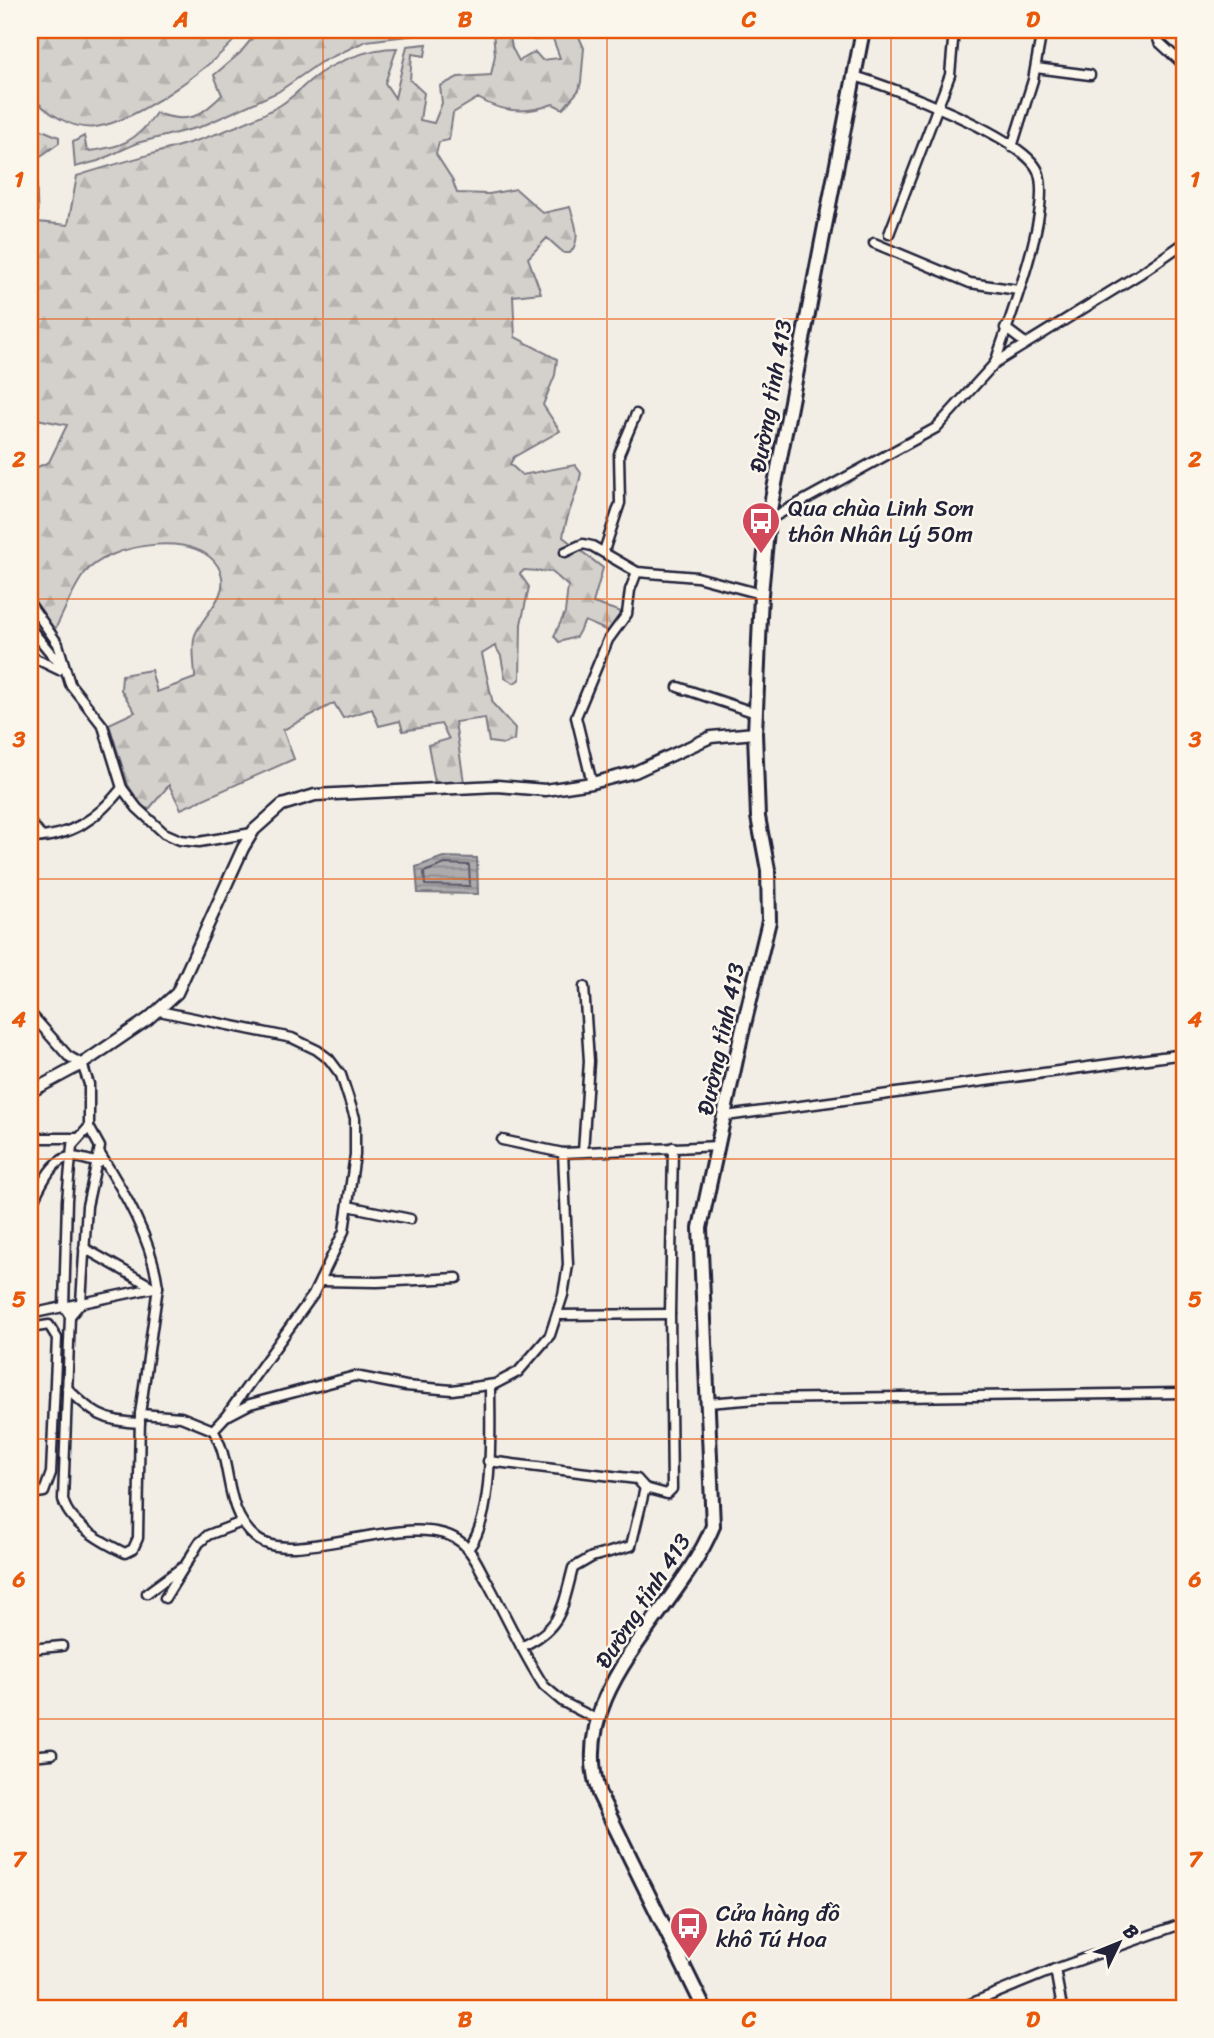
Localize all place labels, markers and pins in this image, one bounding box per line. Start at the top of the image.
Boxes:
place label: Qua chùa Linh Sơn thôn Nhân Lý 50m [788,488,974,555]
bus stop icon: Qua chùa Linh Sơn thôn Nhân Lý 50m [740,500,782,555]
place label: Cửa hàng đồ khô Tú Hoa [716,1893,840,1960]
bus stop icon: Cửa hàng đồ khô Tú Hoa [668,1905,710,1960]

